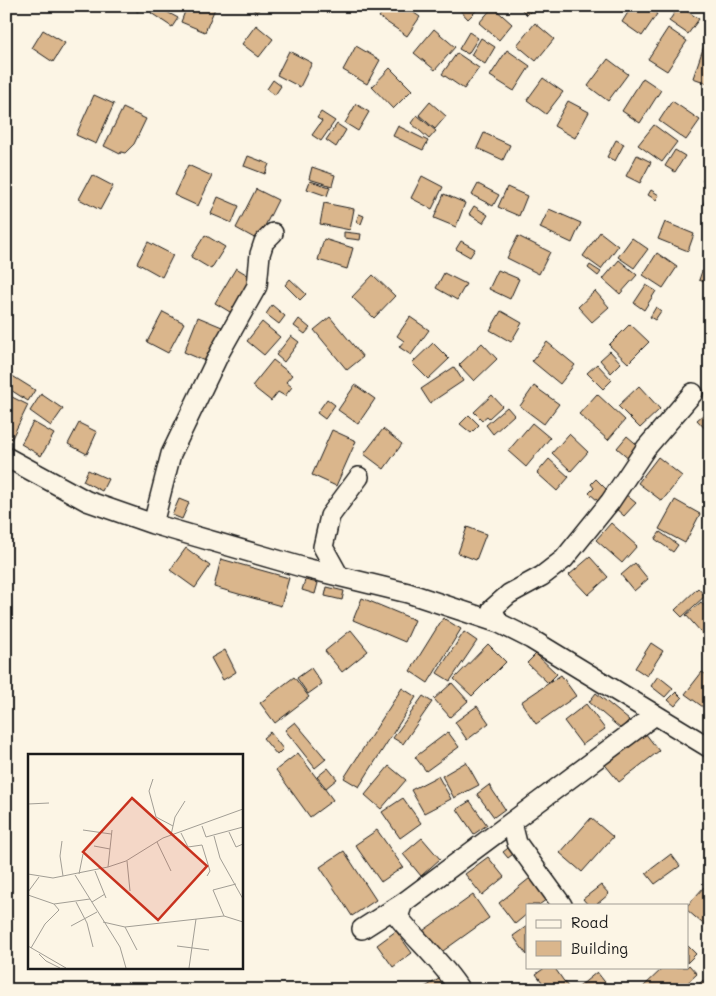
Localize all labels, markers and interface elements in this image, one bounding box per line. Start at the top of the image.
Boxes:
inset map [28,754,242,968]
legend [526,904,688,968]
text: Road [571,912,608,932]
text: Building [571,938,628,958]

